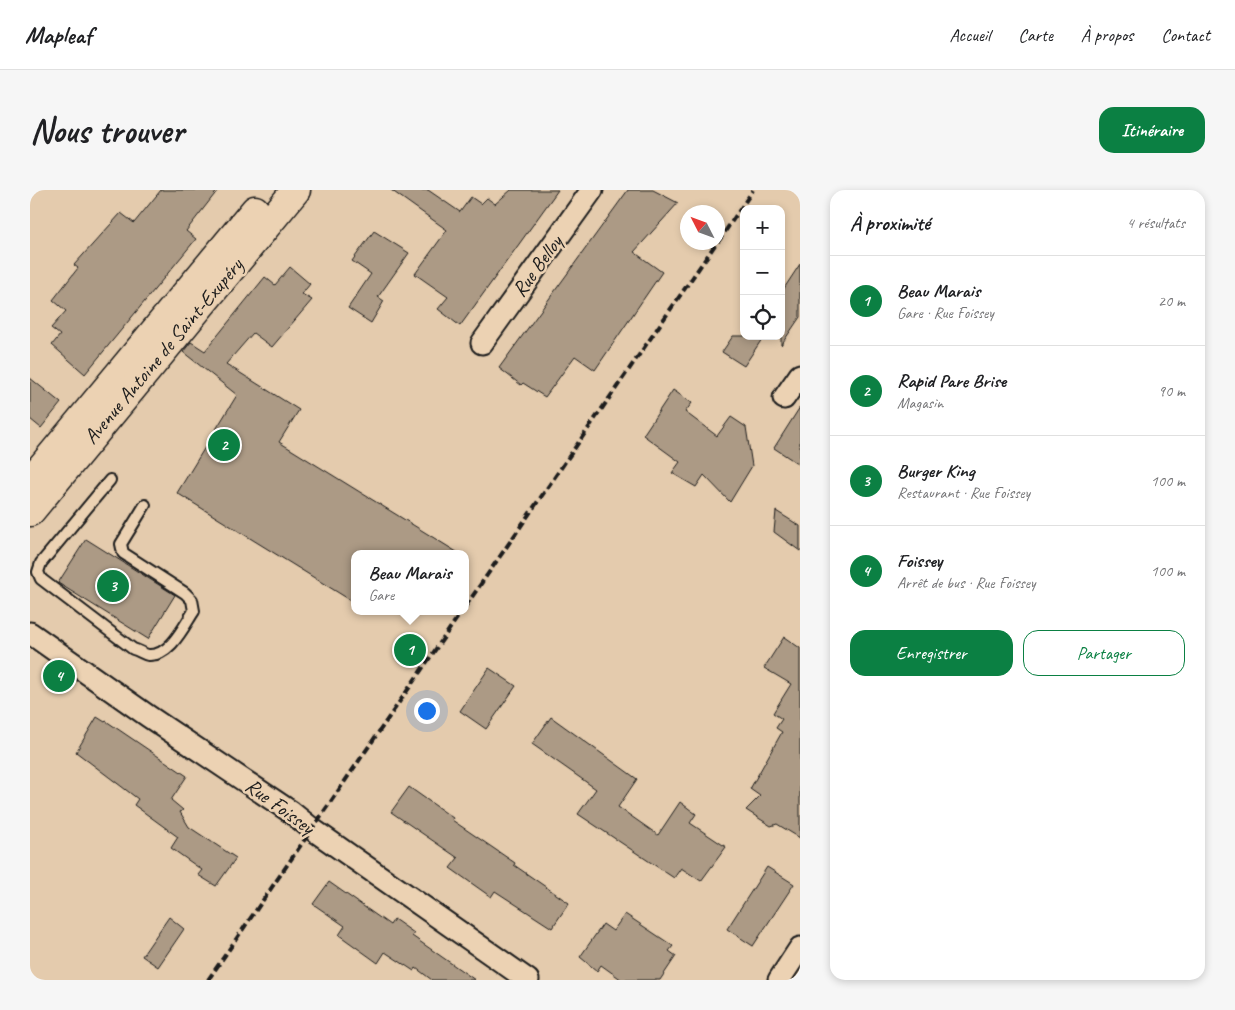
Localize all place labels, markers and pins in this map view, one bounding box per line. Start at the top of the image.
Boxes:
pin: 2 [208,426,240,464]
pin: 3 [97,567,129,605]
pin: 1 [394,631,426,669]
pin: 4 [43,657,75,695]

